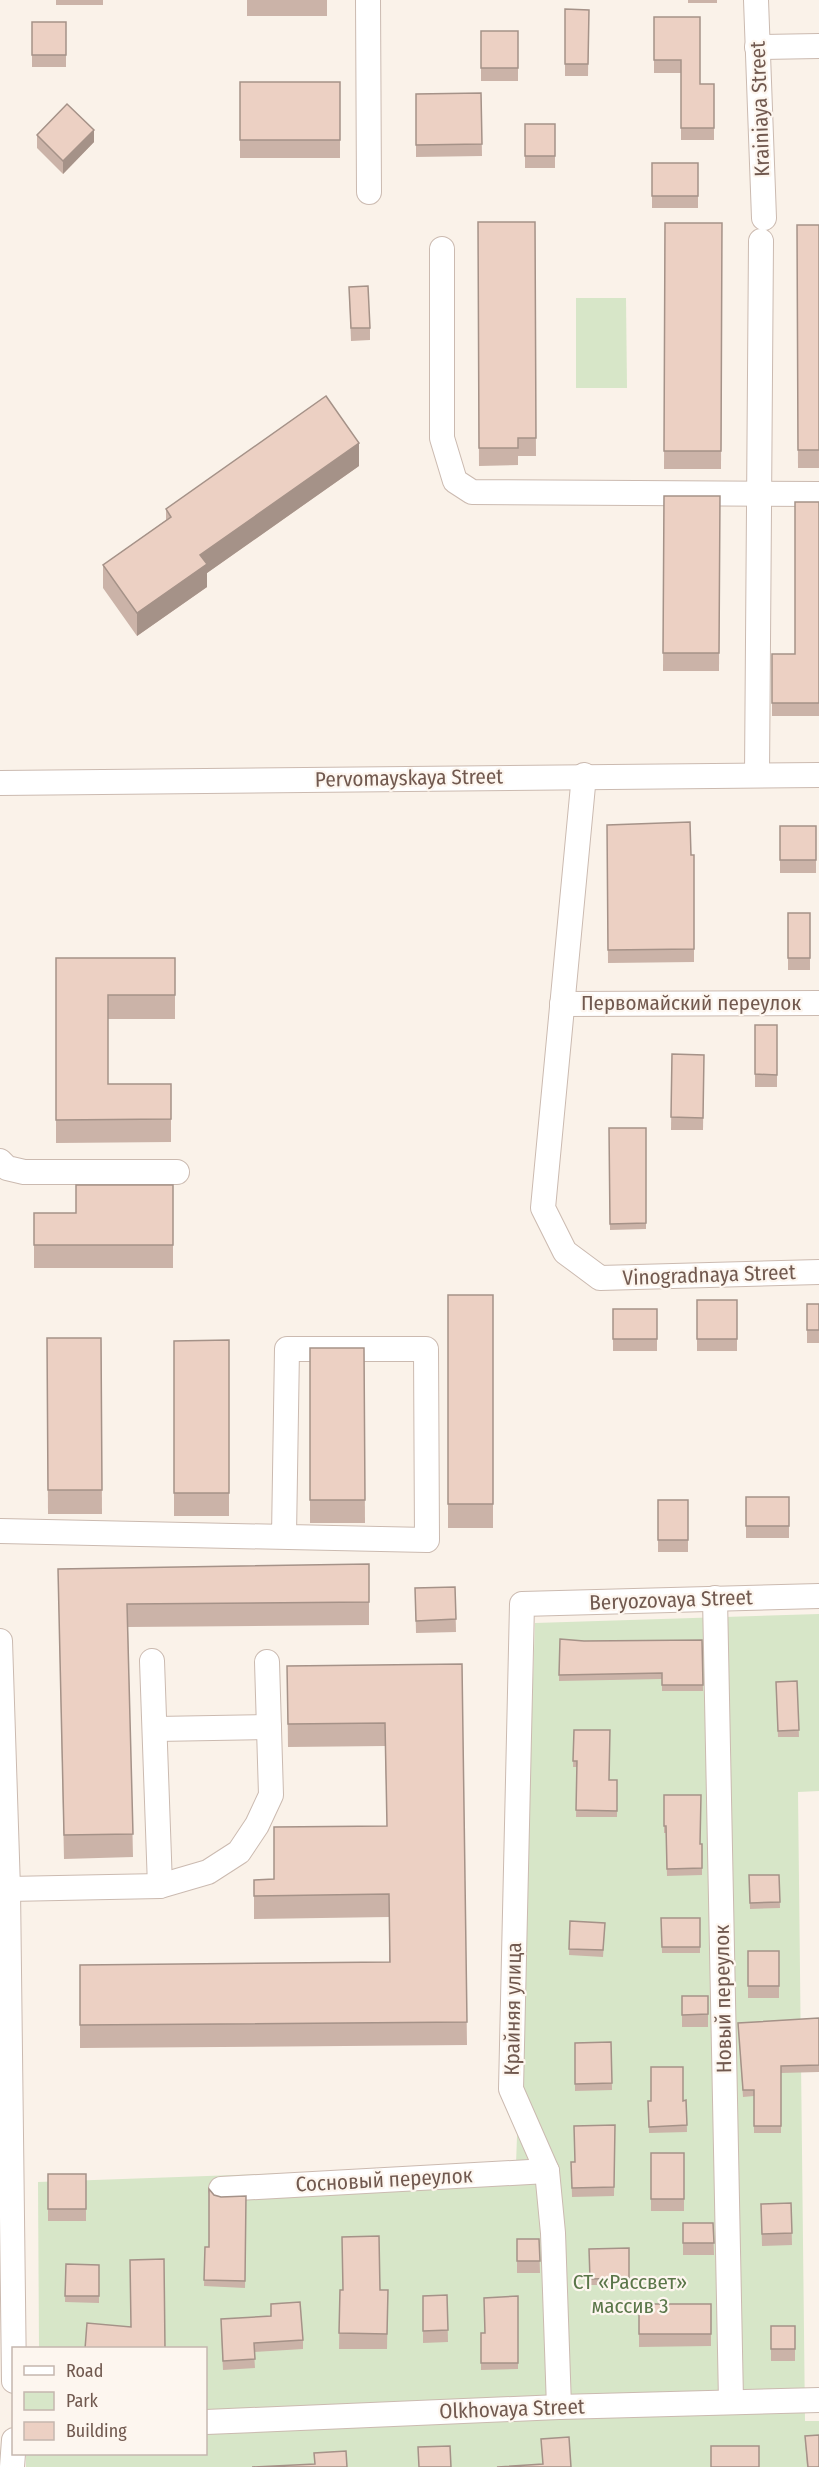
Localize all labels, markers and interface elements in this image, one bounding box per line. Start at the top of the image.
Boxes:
street label: Krainiaya Street [745,41,775,177]
street label: Pervomayskaya Street [315,763,503,793]
street label: Первомайский переулок [581,990,801,1016]
street label: Vinogradnaya Street [622,1259,796,1291]
street label: Beryozovaya Street [589,1584,753,1616]
street label: Новый переулок [709,1924,737,2073]
street label: Крайняя улица [499,1942,527,2076]
street label: Сосновый переулок [295,2162,473,2198]
park label: СТ «Рассвет» массив 3 [573,2269,687,2319]
legend [12,2347,207,2455]
text: Road [66,2360,103,2382]
text: Park [66,2390,99,2412]
street label: Olkhovaya Street [439,2393,585,2425]
text: Building [66,2420,127,2442]

